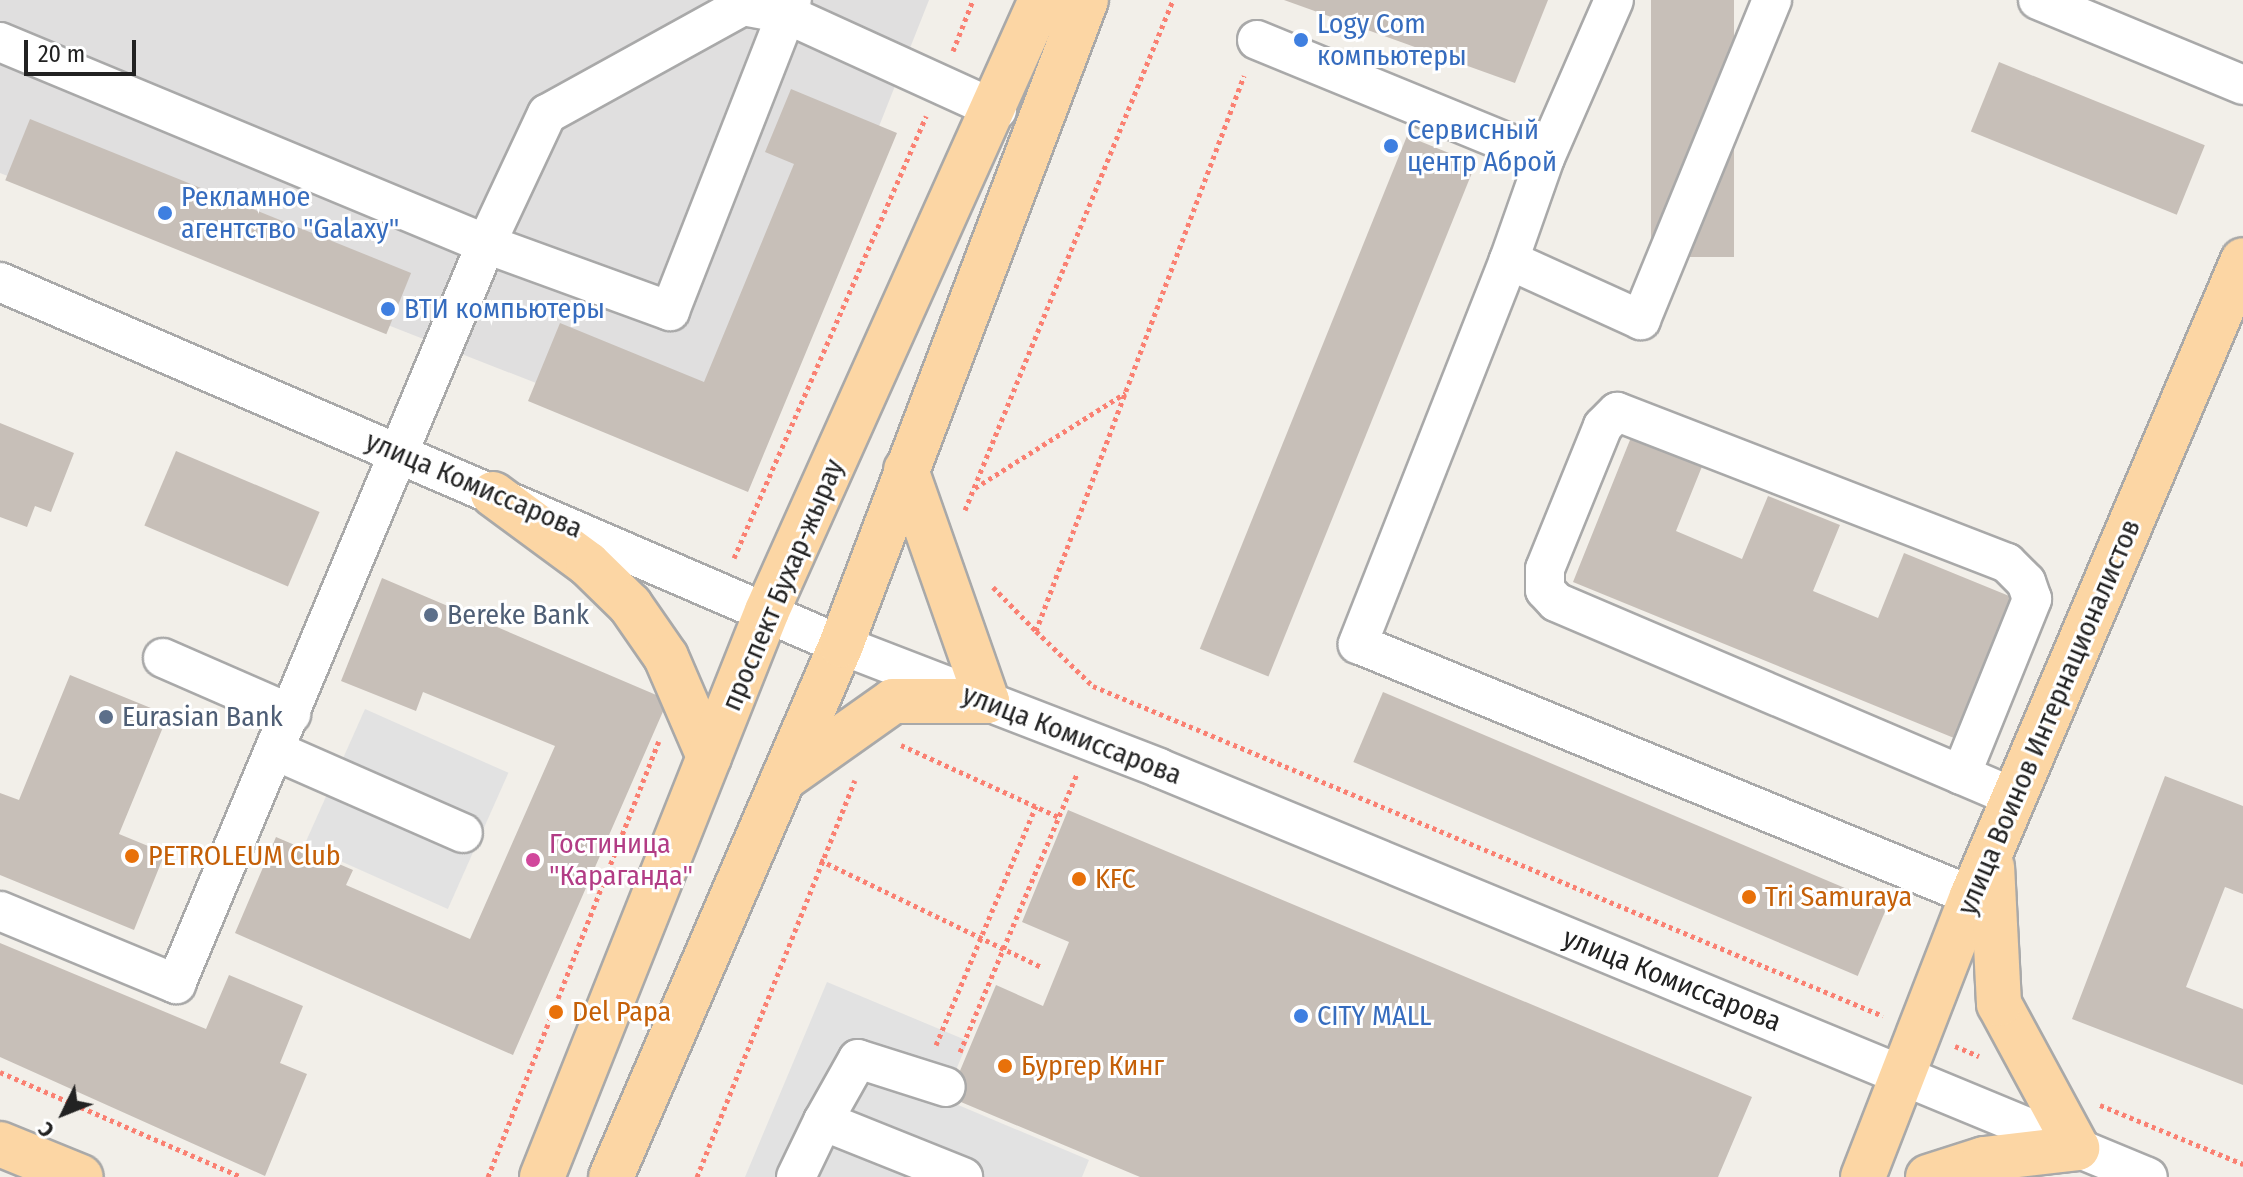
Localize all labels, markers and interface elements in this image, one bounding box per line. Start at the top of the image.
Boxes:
place label: Logy Com компьютеры [1317,7,1467,73]
scale bar [28,24,140,74]
marker: Logy Com компьютеры [1292,31,1310,49]
text: 20 m [38,40,85,68]
place label: Сервисный центр Аброй [1407,113,1557,179]
marker: Сервисный центр Аброй [1382,137,1400,155]
place label: Рекламное агентство "Galaxy" [181,180,399,246]
marker: Рекламное агентство "Galaxy" [156,204,174,222]
place label: ВТИ компьютеры [404,292,605,326]
marker: ВТИ компьютеры [379,300,397,318]
street label: улица Комиссарова [361,424,587,546]
street label: проспект Бухар-жырау [715,454,851,716]
street label: улица Воинов Интернационалистов [1950,514,2148,920]
place label: Bereke Bank [447,598,589,632]
marker: Bereke Bank [422,606,440,624]
street label: улица Комиссарова [958,678,1186,792]
place label: Eurasian Bank [122,700,283,734]
marker: Eurasian Bank [97,708,115,726]
place label: Гостиница "Караганда" [549,827,693,893]
place label: PETROLEUM Club [148,839,341,873]
marker: PETROLEUM Club [123,847,141,865]
marker: Гостиница "Караганда" [524,851,542,869]
place label: KFC [1095,862,1136,896]
marker: KFC [1070,870,1088,888]
place label: Tri Samuraya [1765,880,1912,914]
marker: Tri Samuraya [1740,888,1758,906]
street label: улица Комиссарова [1558,921,1786,1039]
place label: Del Papa [572,995,671,1029]
place label: CITY MALL [1317,999,1431,1033]
marker: Del Papa [547,1003,565,1021]
marker: CITY MALL [1292,1007,1310,1025]
place label: Бургер Кинг [1021,1049,1164,1083]
marker: Бургер Кинг [996,1057,1014,1075]
north arrow [24,1073,104,1153]
text: С [32,1116,60,1143]

